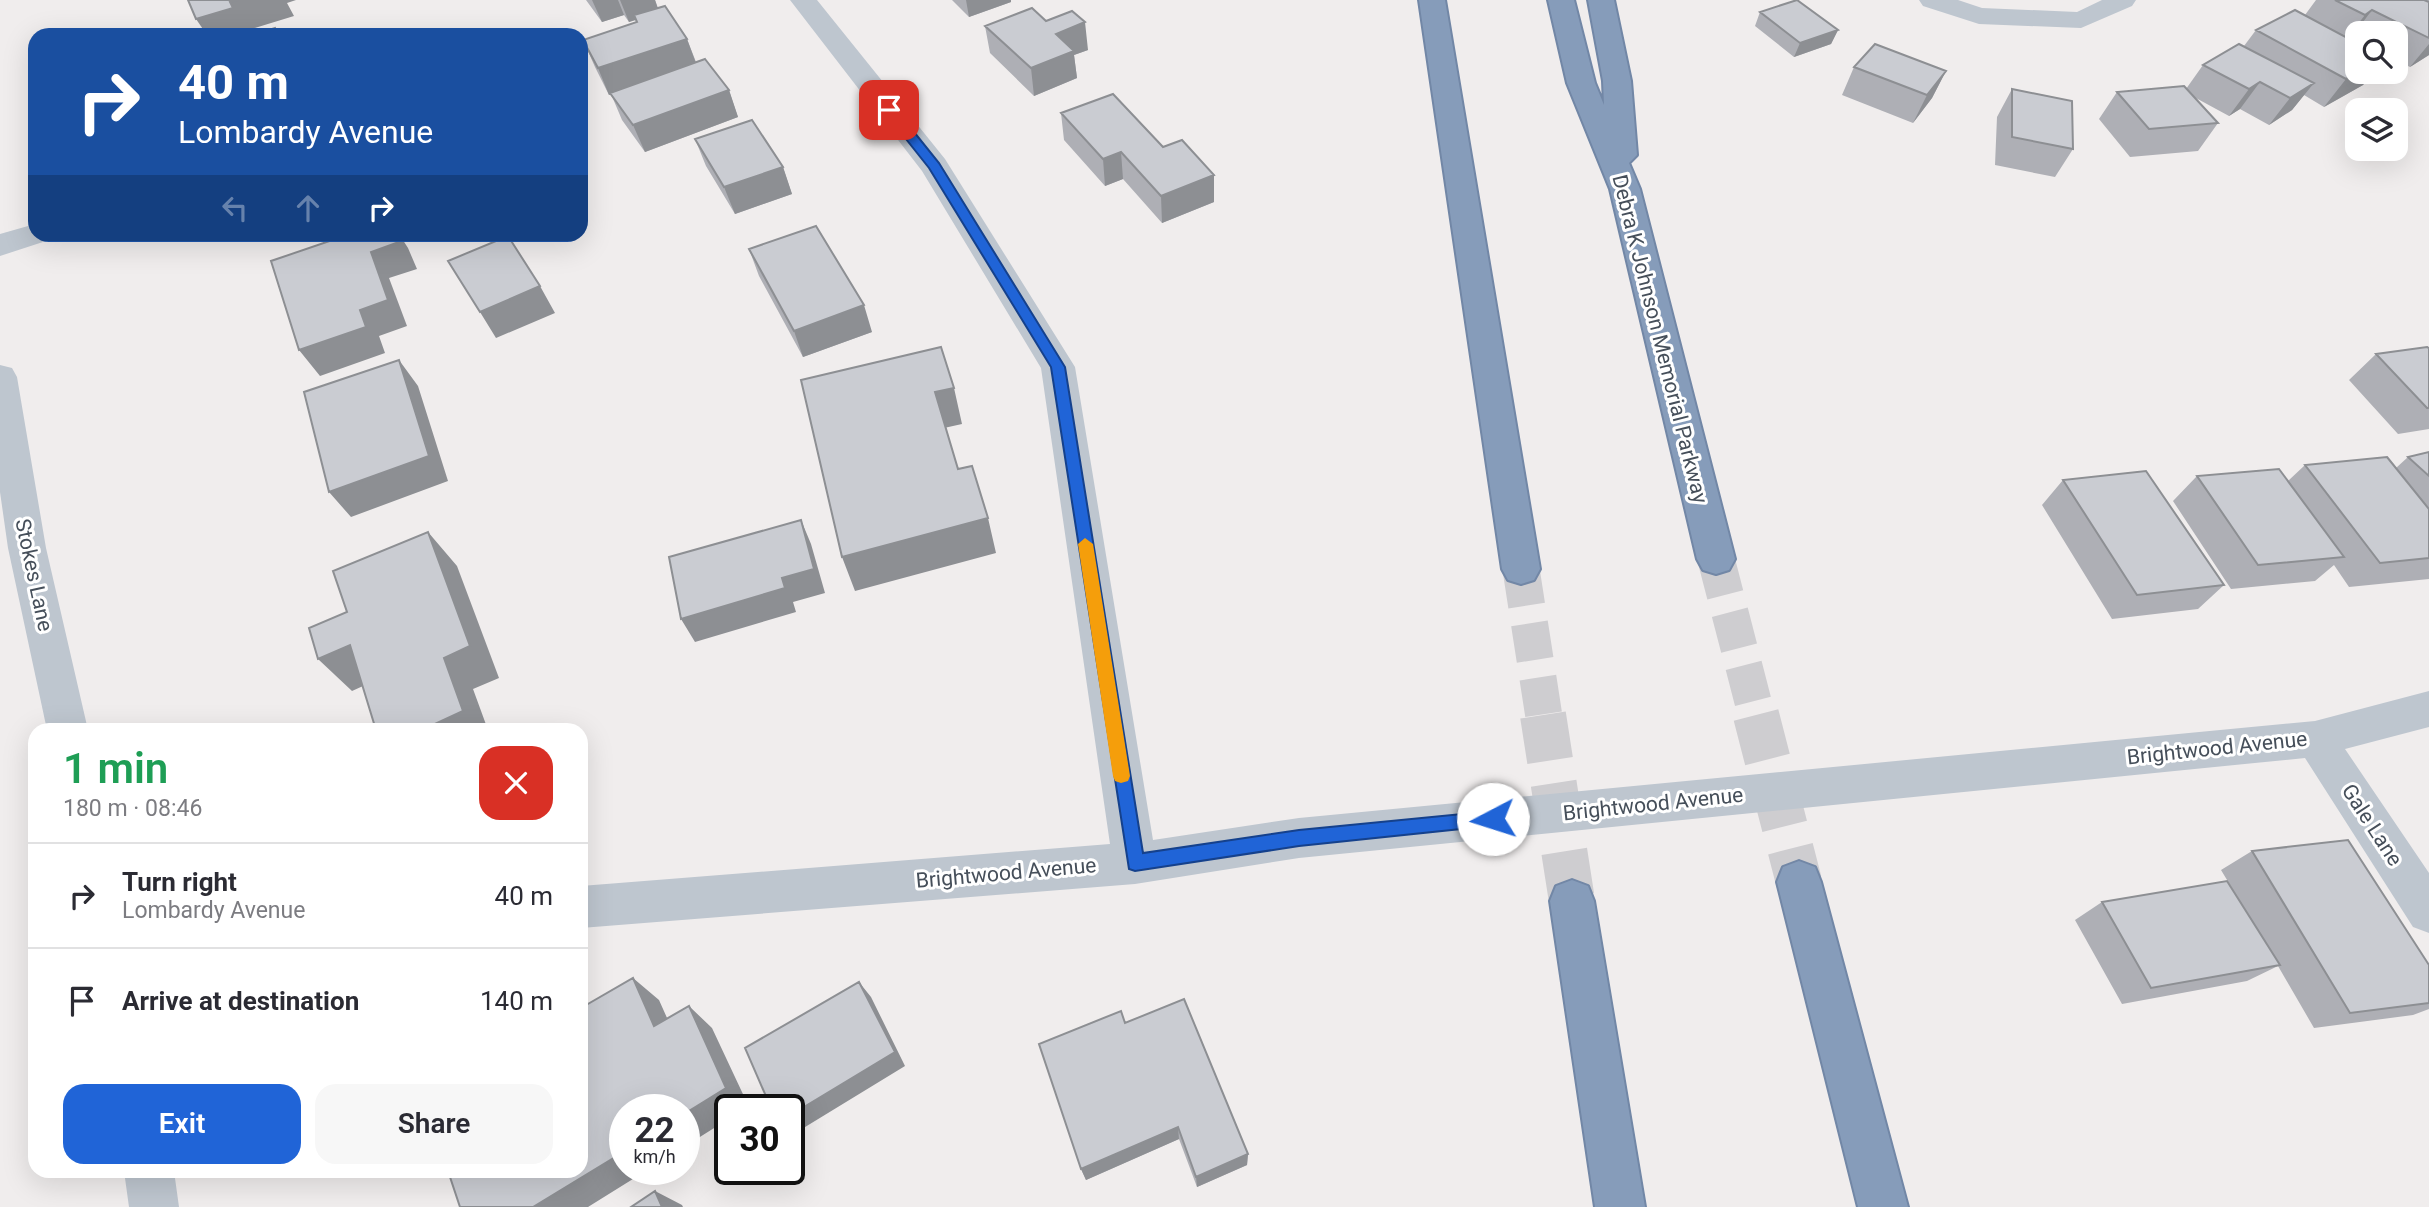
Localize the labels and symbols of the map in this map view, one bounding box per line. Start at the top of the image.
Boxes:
pin [859,80,919,140]
street label: Debra K Johnson Memorial Parkway [1607,172,1713,506]
street label: Stokes Lane [10,517,58,633]
street label: Brightwood Avenue [2126,727,2308,769]
street label: Gale Lane [2337,780,2407,870]
position arrow [1456,782,1530,856]
street label: Brightwood Avenue [1562,783,1744,825]
street label: Brightwood Avenue [915,853,1097,893]
speed limit sign: 30 [714,1094,805,1185]

